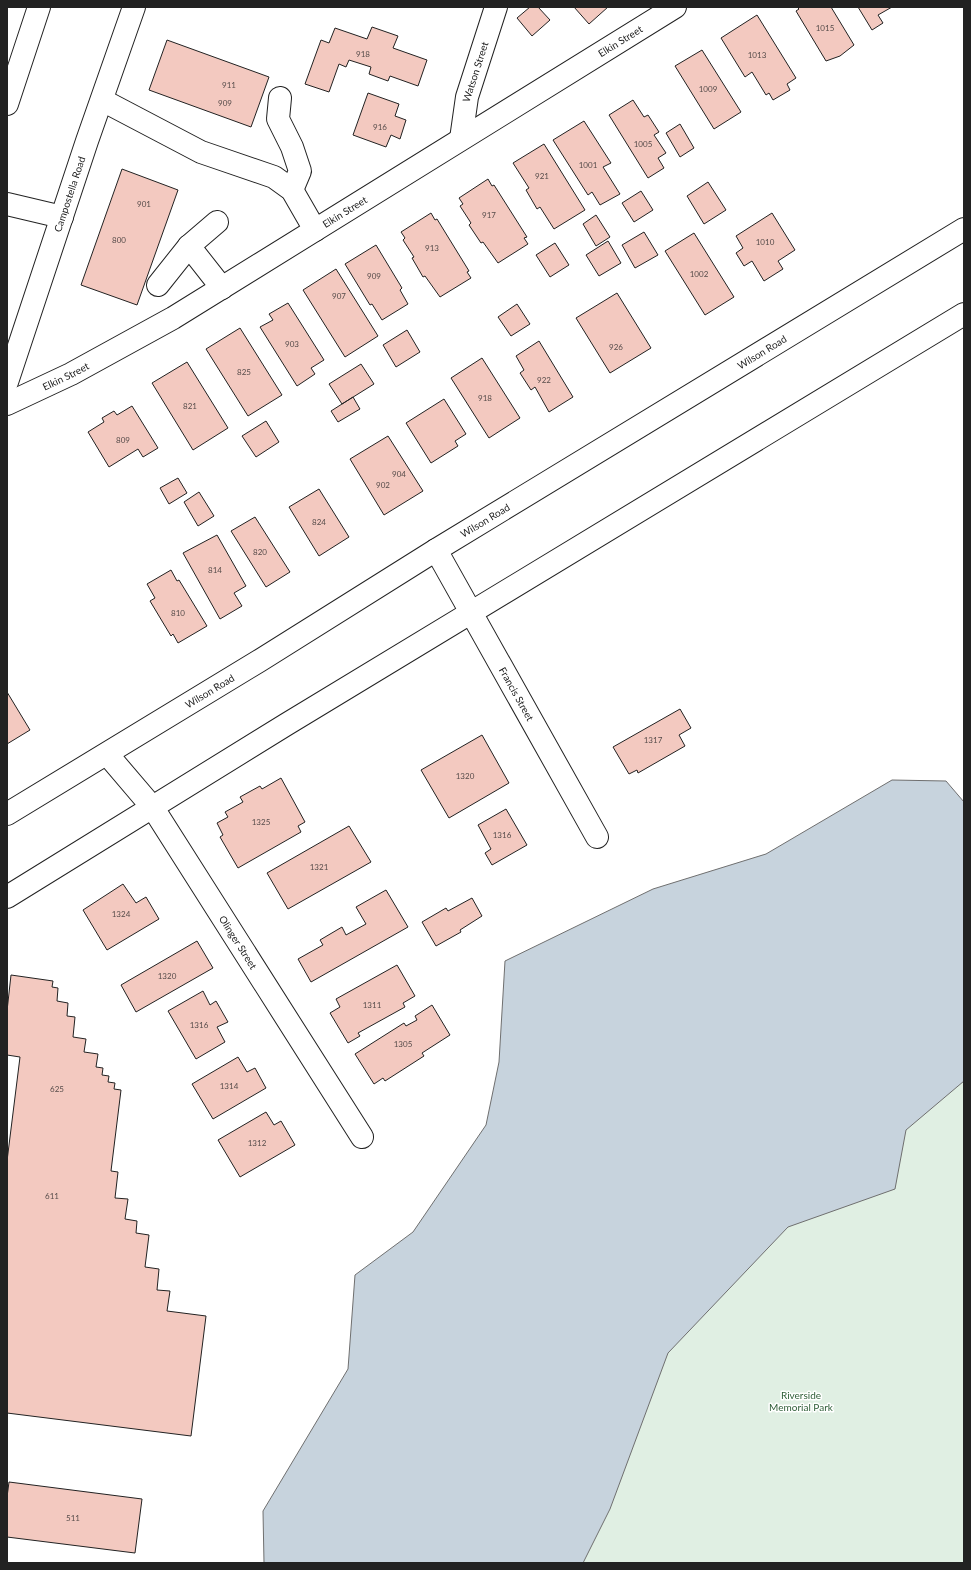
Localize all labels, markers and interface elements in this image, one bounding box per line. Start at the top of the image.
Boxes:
street label: Elkin Street [596,22,645,59]
house number: 1015 [816,23,835,33]
street label: Watson Street [460,40,491,103]
house number: 918 [356,49,370,59]
house number: 1013 [748,50,767,60]
house number: 911 [222,80,236,90]
house number: 1009 [699,84,718,94]
house number: 909 [218,98,232,108]
house number: 916 [373,122,387,132]
house number: 1005 [634,139,653,149]
street label: Campostella Road [51,155,88,233]
house number: 1001 [579,160,598,170]
house number: 921 [535,171,549,181]
street label: Elkin Street [320,193,369,230]
house number: 901 [137,199,151,209]
house number: 917 [482,210,496,220]
house number: 800 [112,235,126,245]
house number: 1010 [756,237,775,247]
house number: 913 [425,243,439,253]
house number: 1002 [690,269,709,279]
house number: 909 [367,271,381,281]
house number: 907 [332,291,346,301]
street label: Wilson Road [735,332,789,371]
house number: 903 [285,339,299,349]
house number: 926 [609,342,623,352]
street label: Elkin Street [41,359,91,392]
house number: 825 [237,367,251,377]
house number: 922 [537,375,551,385]
house number: 918 [478,393,492,403]
house number: 821 [183,401,197,411]
house number: 809 [116,435,130,445]
house number: 904 [392,469,406,479]
house number: 902 [376,480,390,490]
street label: Wilson Road [458,501,512,540]
house number: 824 [312,517,326,527]
house number: 820 [253,547,267,557]
house number: 814 [208,565,222,575]
house number: 810 [171,608,185,618]
street label: Francis Street [497,665,537,723]
street label: Wilson Road [183,671,236,711]
house number: 1317 [644,735,663,745]
house number: 1320 [456,771,475,781]
house number: 1325 [252,817,271,827]
house number: 1316 [493,830,512,840]
house number: 1321 [310,862,329,872]
house number: 1324 [112,909,131,919]
street label: Olinger Street [217,913,260,972]
house number: 1320 [158,971,177,981]
house number: 1311 [363,1000,382,1010]
house number: 1316 [190,1020,209,1030]
house number: 1305 [394,1039,413,1049]
house number: 1314 [220,1081,239,1091]
house number: 625 [50,1084,64,1094]
house number: 1312 [248,1138,267,1148]
house number: 611 [45,1191,59,1201]
park label: Riverside Memorial Park [769,1389,834,1413]
house number: 511 [66,1513,80,1523]

